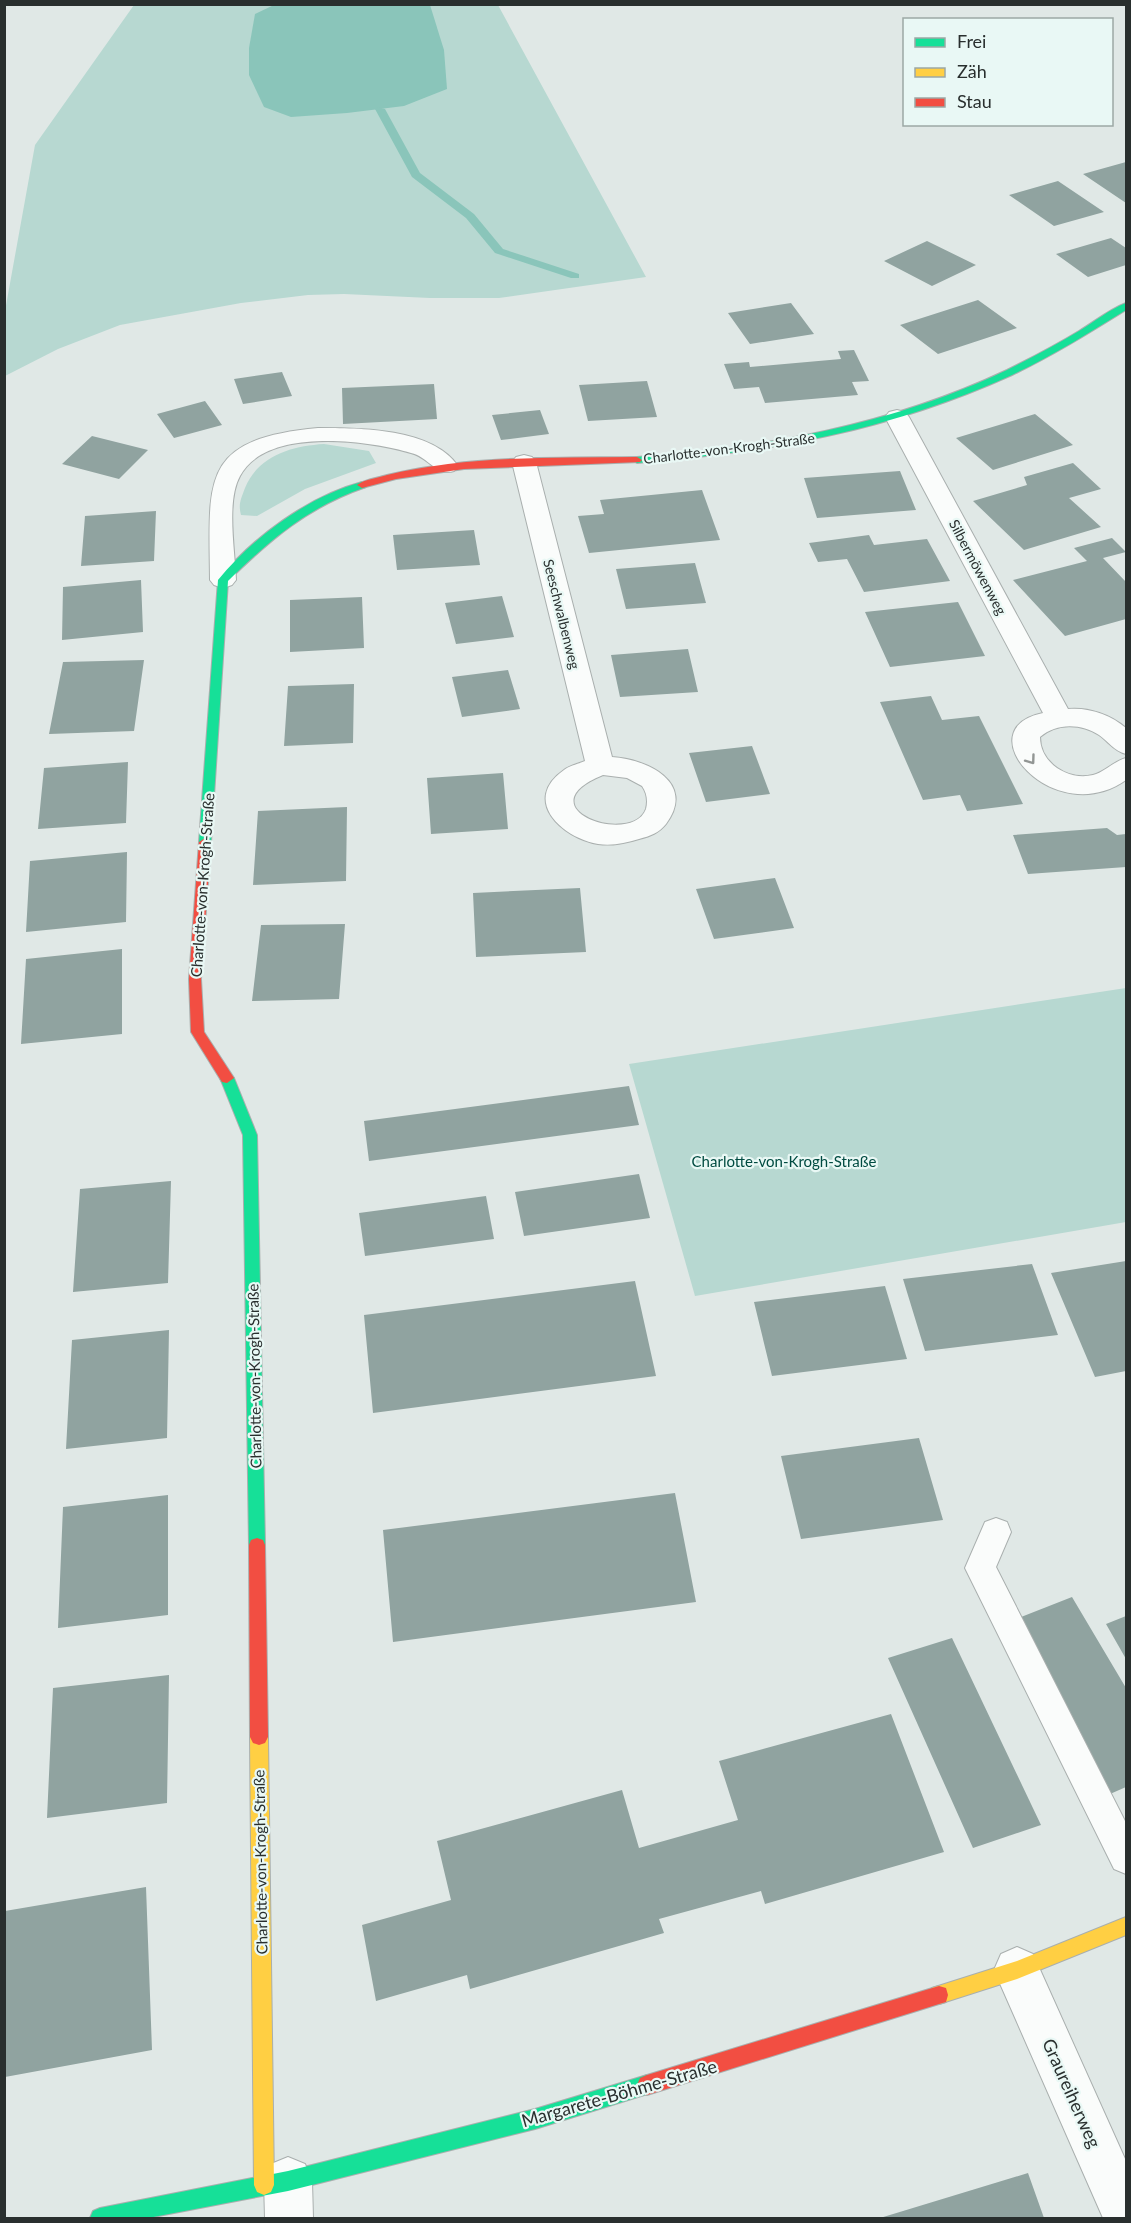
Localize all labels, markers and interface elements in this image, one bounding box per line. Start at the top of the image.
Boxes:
legend [903,18,1113,126]
text: Frei [957,30,986,52]
text: Zäh [957,60,987,82]
text: Stau [957,90,992,112]
street label: Charlotte-von-Krogh-Straße [642,429,816,467]
street label: Silbermöwenweg [946,516,1010,618]
street label: Seeschwalbenweg [540,557,584,671]
one-way arrow [1024,753,1035,764]
street label: Charlotte-von-Krogh-Straße [187,792,217,978]
park label: Charlotte-von-Krogh-Straße [692,1152,876,1170]
street label: Charlotte-von-Krogh-Straße [243,1283,265,1469]
street label: Charlotte-von-Krogh-Straße [249,1769,271,1955]
street label: Graureiherweg [1038,2035,1106,2151]
street label: Margarete-Böhme-Straße [519,2055,719,2131]

